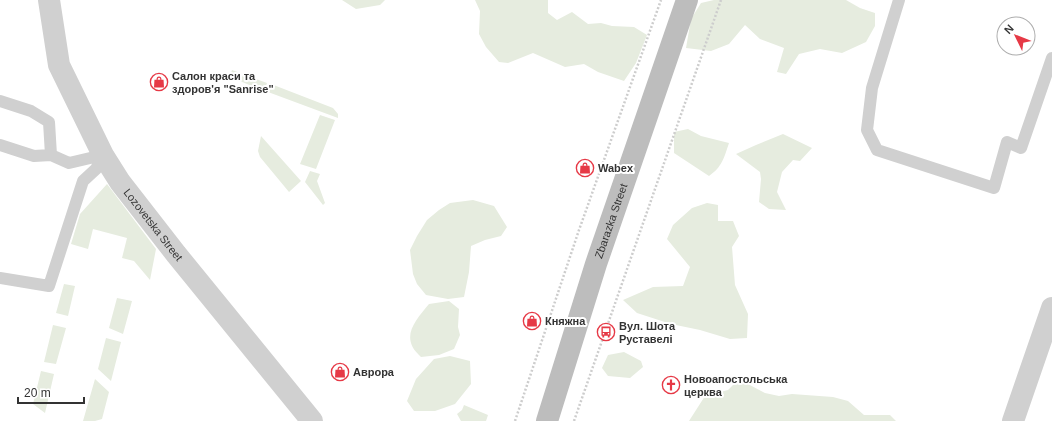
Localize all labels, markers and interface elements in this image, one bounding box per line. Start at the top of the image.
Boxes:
north arrow [996,16,1036,56]
text: N [1002,22,1016,36]
place label: Салон краси та здоров'я "Sanrise" [172,70,274,95]
shop icon: Салон краси та здоров'я "Sanrise" [149,72,169,92]
shop icon: Wabex [575,158,595,178]
place label: Wabex [598,162,634,174]
street label: Zbarazka Street [592,182,629,260]
street label: Lozovetska Street [121,186,185,263]
shop icon: Княжна [522,311,542,331]
place label: Княжна [545,315,586,327]
place label: Вул. Шота Руставелі [619,320,676,345]
bus stop icon: Вул. Шота Руставелі [596,322,616,342]
shop icon: Аврора [330,362,350,382]
place label: Аврора [353,366,395,378]
place label: Новоапостольська церква [684,373,788,398]
church icon: Новоапостольська церква [661,375,681,395]
scale bar [18,379,84,405]
text: 20 m [24,386,51,400]

